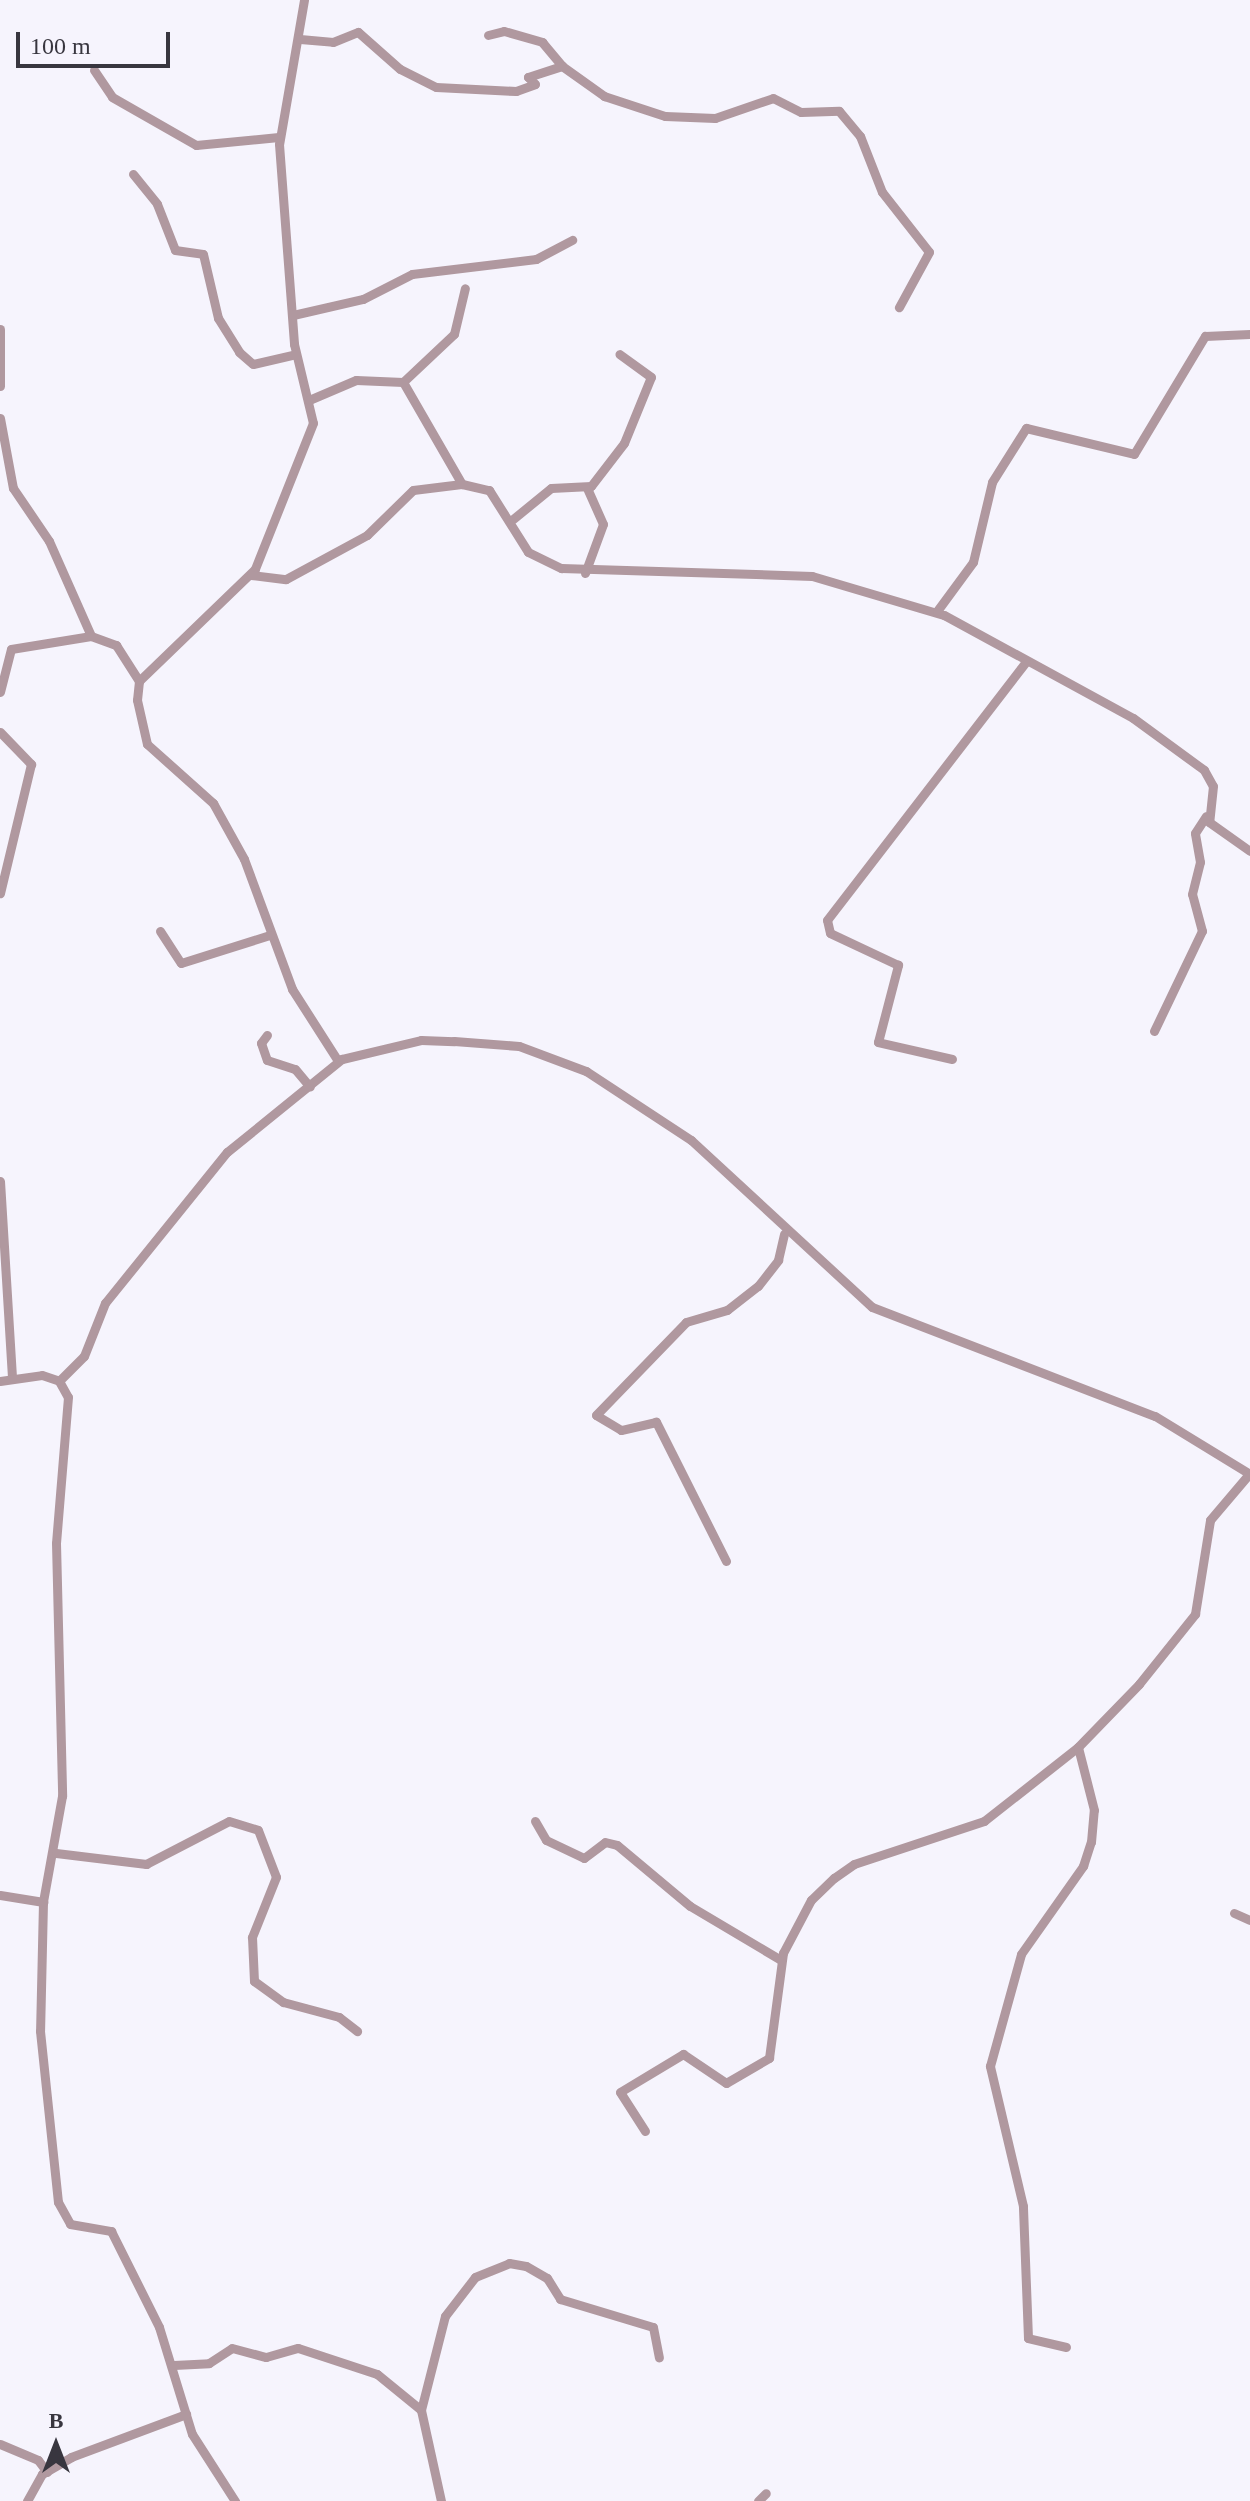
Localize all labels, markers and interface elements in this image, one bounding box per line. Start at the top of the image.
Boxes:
scale bar [20,16,174,66]
text: 100 m [30,33,91,59]
north arrow [16,2405,96,2485]
text: B [49,2408,63,2433]

